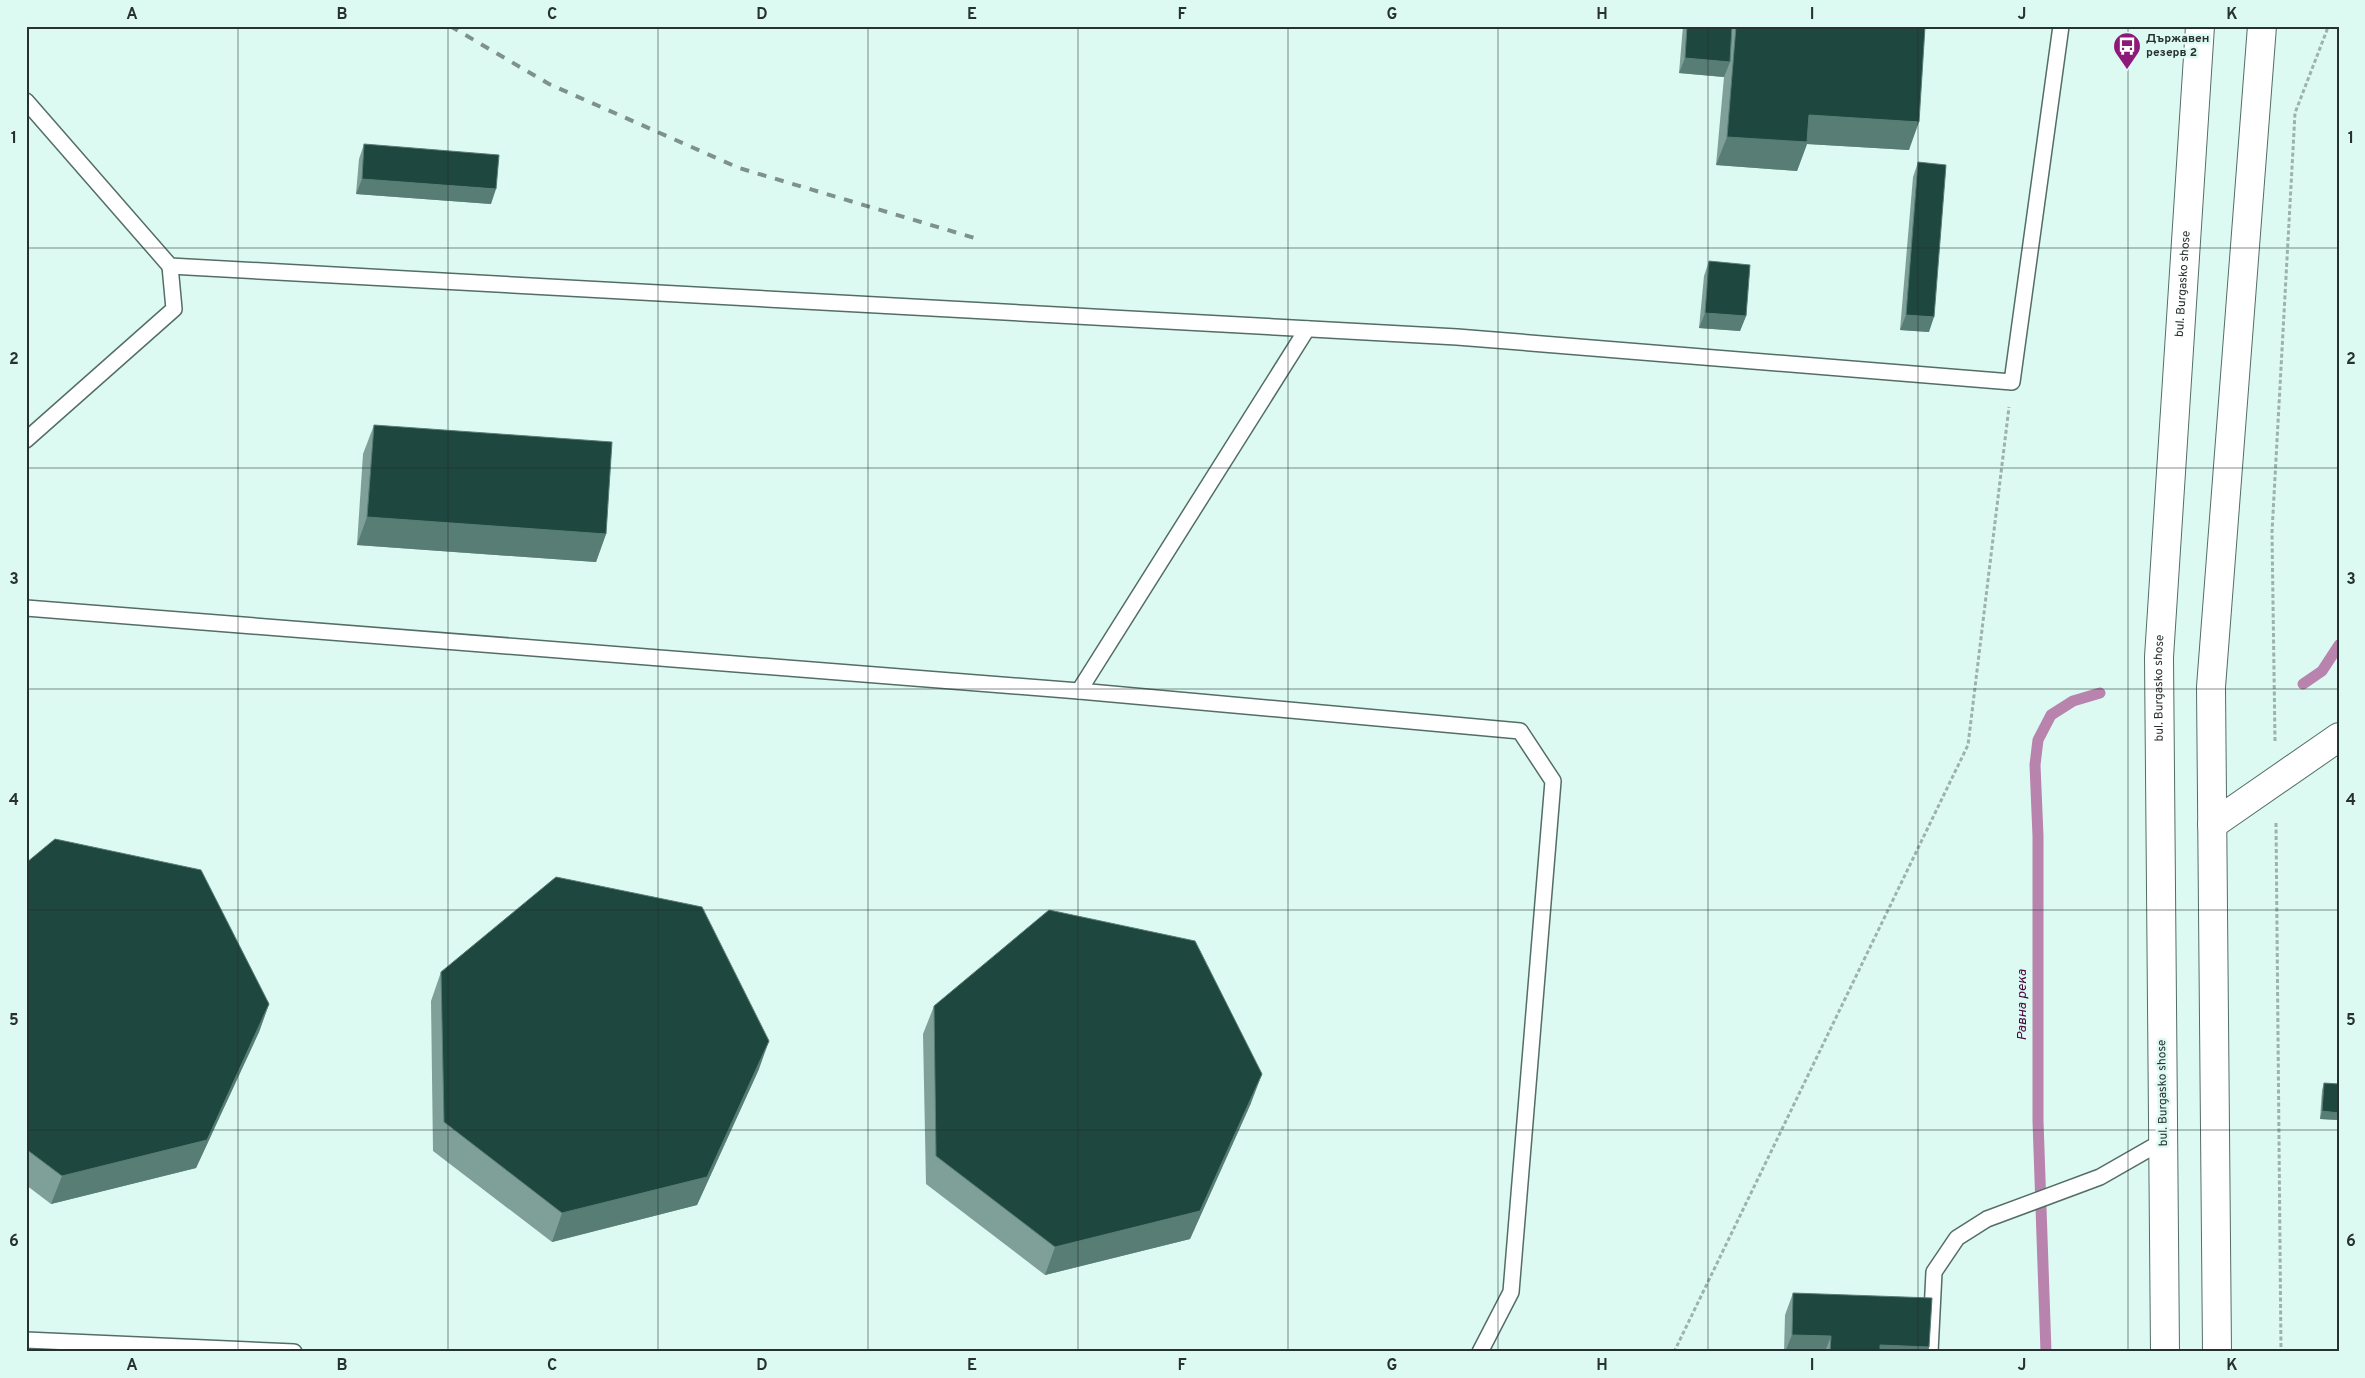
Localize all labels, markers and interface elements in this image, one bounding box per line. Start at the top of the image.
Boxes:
text: A [126,5,138,25]
text: B [336,5,348,25]
text: C [547,5,557,25]
text: D [756,5,768,25]
text: E [967,5,977,25]
text: F [1177,5,1187,25]
text: G [1387,5,1397,25]
text: H [1596,5,1608,25]
text: I [1810,5,1814,25]
text: J [2018,5,2026,25]
text: K [2226,5,2238,25]
bus stop icon: Държавен резерв 2 [2112,31,2142,70]
place label: Държавен резерв 2 [2146,31,2209,61]
text: 1 [11,129,17,149]
text: 1 [2348,129,2354,149]
street label: bul. Burgasko shose [2172,230,2195,338]
text: 2 [9,350,19,370]
text: 2 [2346,350,2356,370]
text: 3 [9,570,19,590]
text: 3 [2346,570,2356,590]
street label: bul. Burgasko shose [2151,634,2168,741]
text: 4 [9,791,19,811]
text: 4 [2346,791,2356,811]
water label: Равна река [2014,969,2031,1041]
text: 5 [9,1011,19,1031]
text: 5 [2346,1011,2356,1031]
street label: bul. Burgasko shose [2154,1040,2172,1146]
text: 6 [9,1232,19,1252]
text: 6 [2346,1232,2356,1252]
text: A [126,1356,138,1376]
text: B [336,1356,348,1376]
text: C [547,1356,557,1376]
text: D [756,1356,768,1376]
text: E [967,1356,977,1376]
text: F [1177,1356,1187,1376]
text: G [1387,1356,1397,1376]
text: H [1596,1356,1608,1376]
text: I [1810,1356,1814,1376]
text: J [2018,1356,2026,1376]
text: K [2226,1356,2238,1376]

